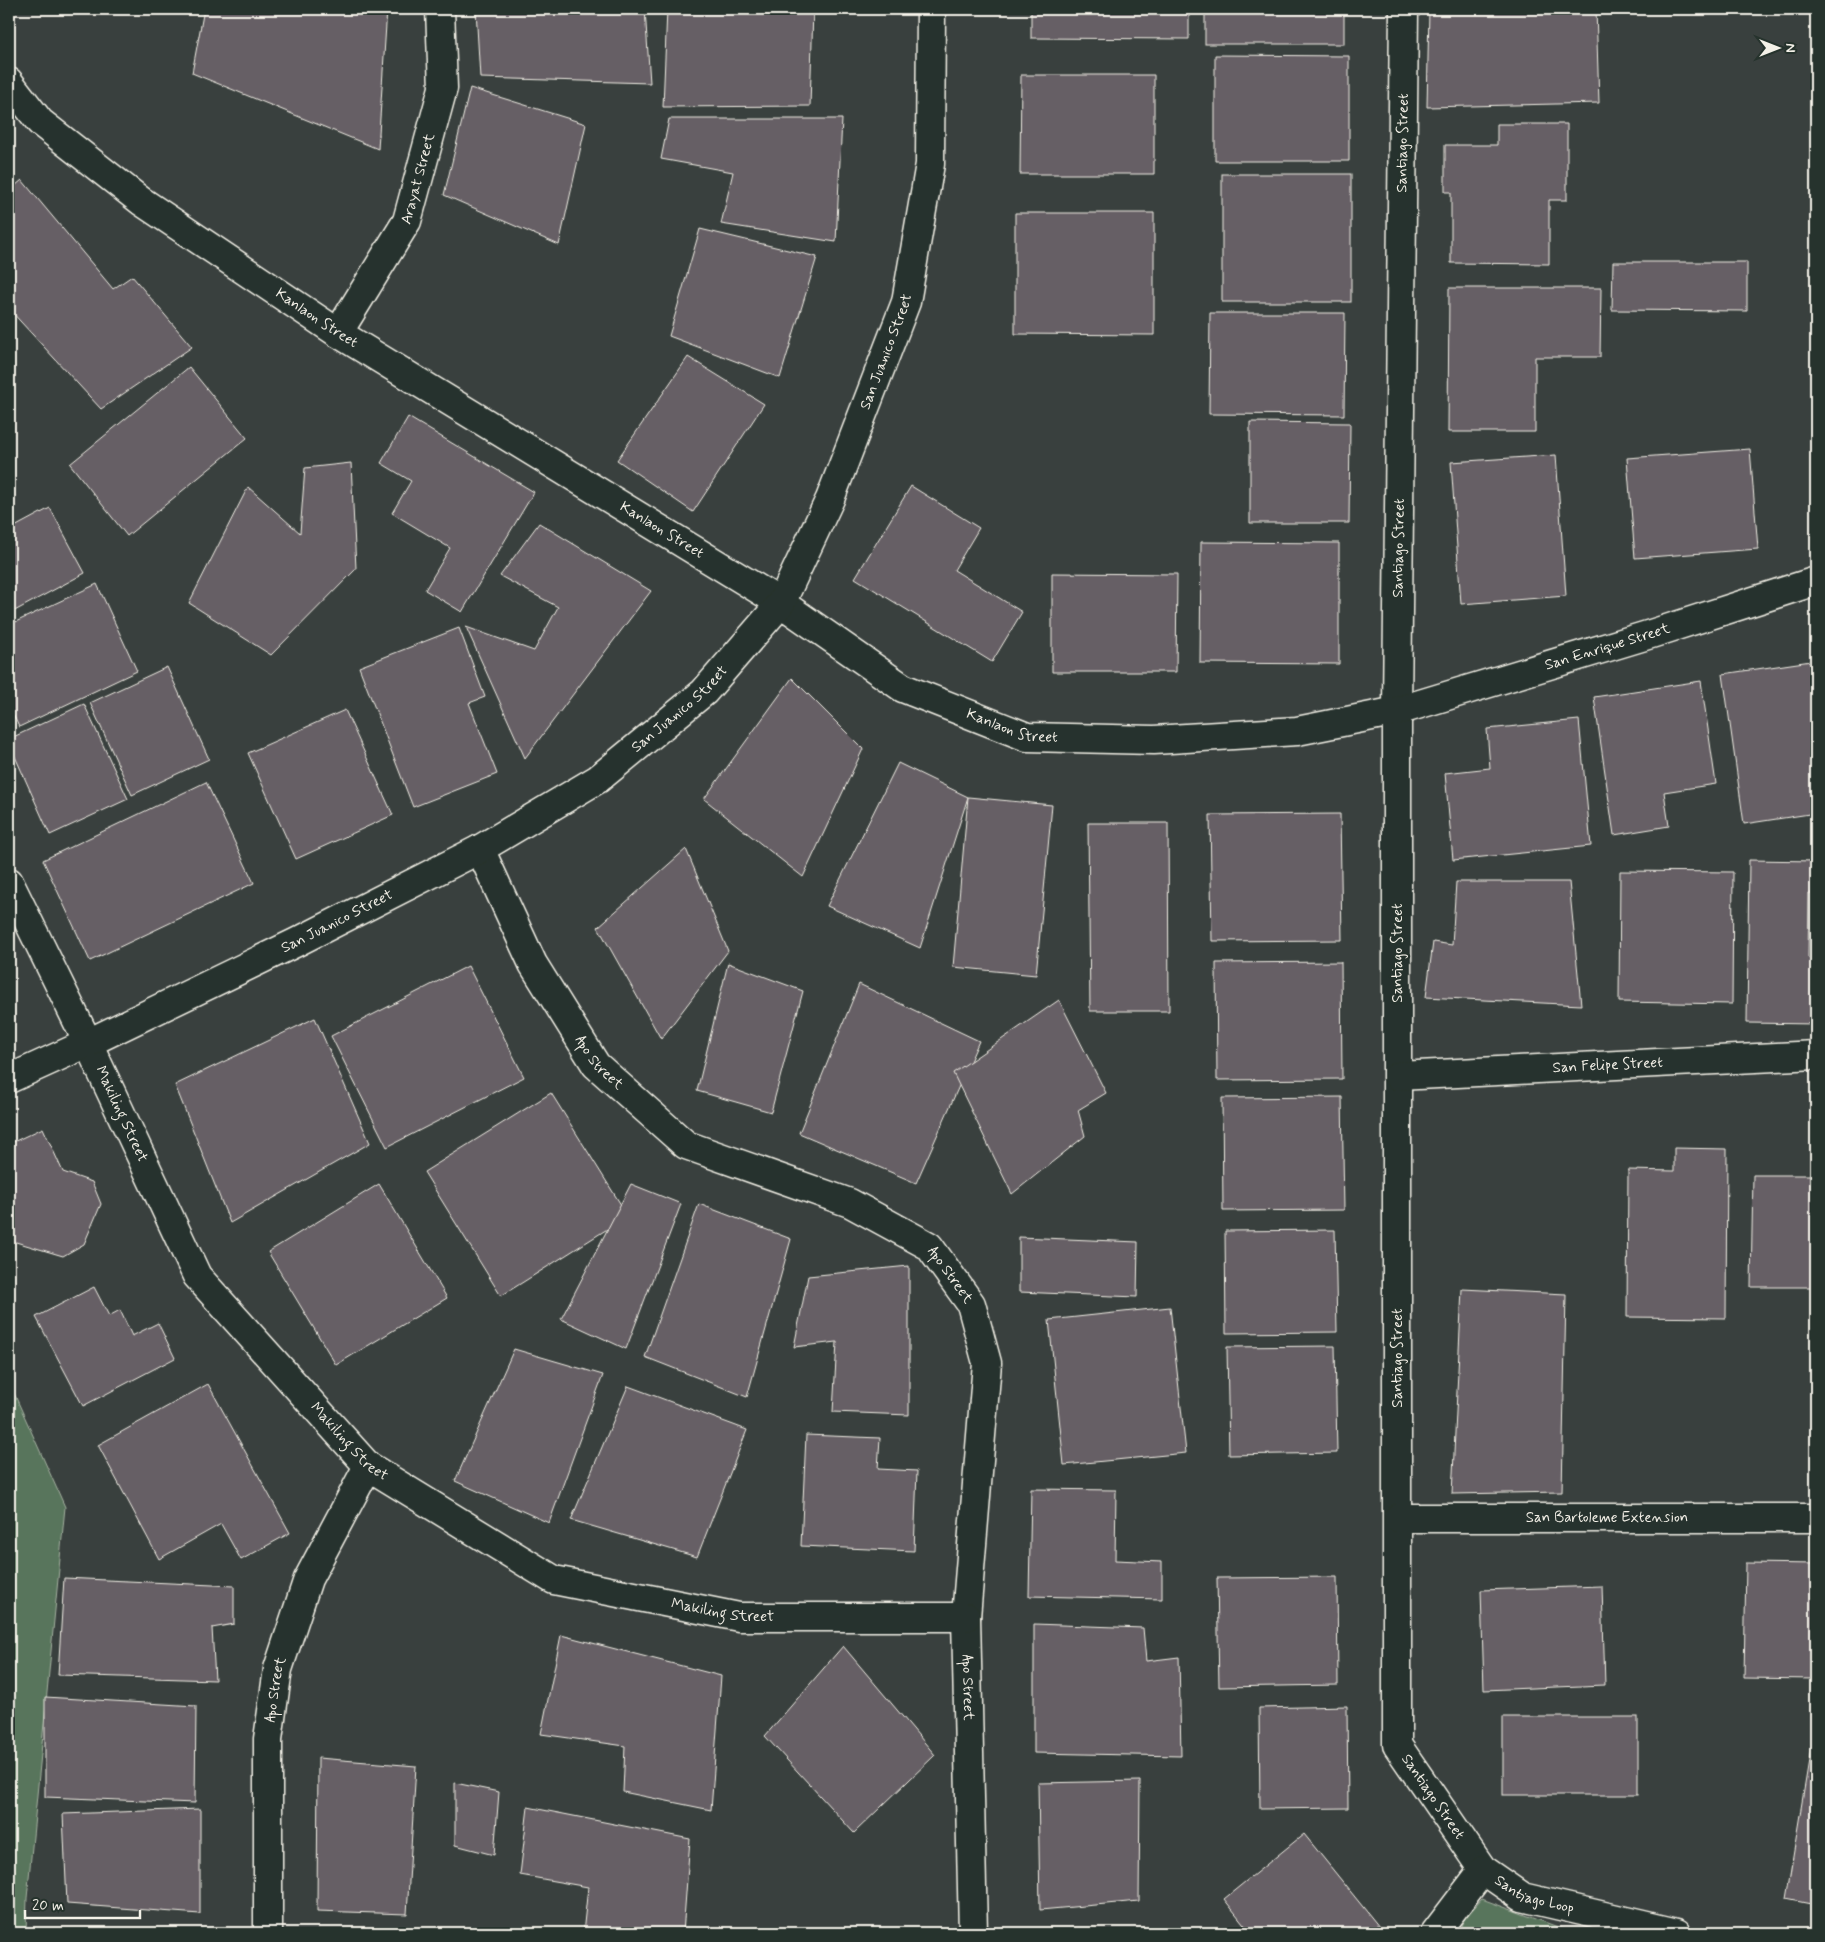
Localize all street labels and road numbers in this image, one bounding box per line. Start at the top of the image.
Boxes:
street label: Santiago Street [1392,93,1414,193]
street label: Arayat Street [397,131,440,227]
street label: Kanlaon Street [271,284,362,353]
street label: San Juanico Street [855,292,917,413]
street label: Kanlaon Street [616,497,708,564]
street label: Santiago Street [1388,498,1410,598]
street label: San Enrique Street [1542,618,1673,676]
street label: San Juanico Street [627,661,732,757]
street label: Kanlaon Street [963,704,1058,748]
street label: San Juanico Street [278,885,396,958]
street label: Santiago Street [1388,903,1408,1003]
street label: Apo Street [569,1032,628,1095]
street label: San Felipe Street [1552,1053,1664,1078]
street label: Makiling Street [90,1063,152,1166]
street label: Apo Street [922,1243,978,1308]
street label: Santiago Street [1388,1308,1408,1408]
street label: Makiling Street [306,1398,392,1486]
street label: San Bartoleme Extension [1526,1508,1688,1528]
street label: Makiling Street [669,1594,774,1627]
street label: Apo Street [260,1654,291,1724]
street label: Apo Street [956,1654,978,1721]
street label: Santiago Street [1396,1750,1469,1844]
street label: Santiago Loop [1490,1871,1576,1919]

